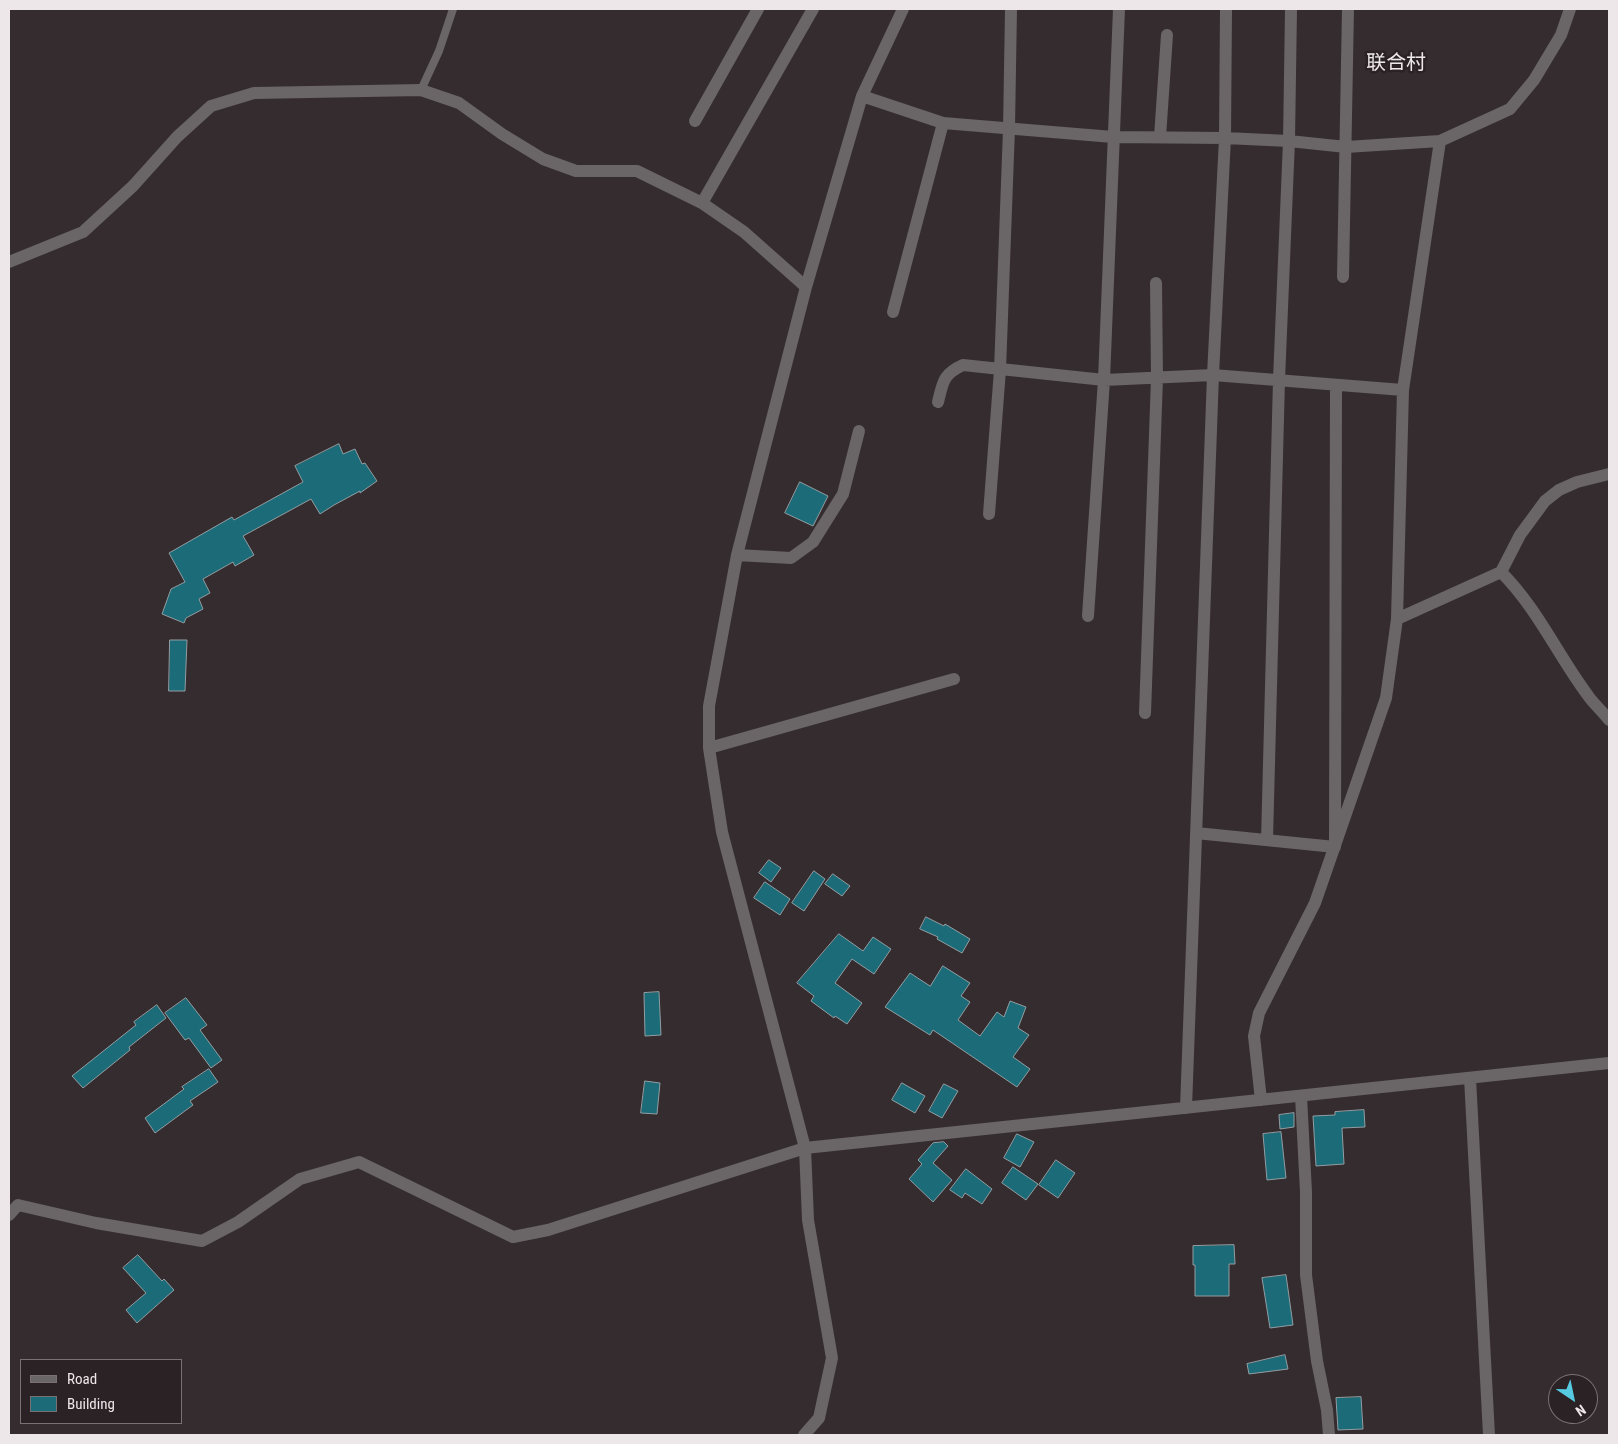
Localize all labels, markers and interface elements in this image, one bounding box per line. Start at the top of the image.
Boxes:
district label: 联合村 [1366,52,1426,76]
legend [20,1359,182,1424]
text: Road [67,1370,97,1388]
north arrow [1548,1374,1598,1424]
text: Building [67,1395,115,1413]
text: N [1573,1402,1589,1420]

